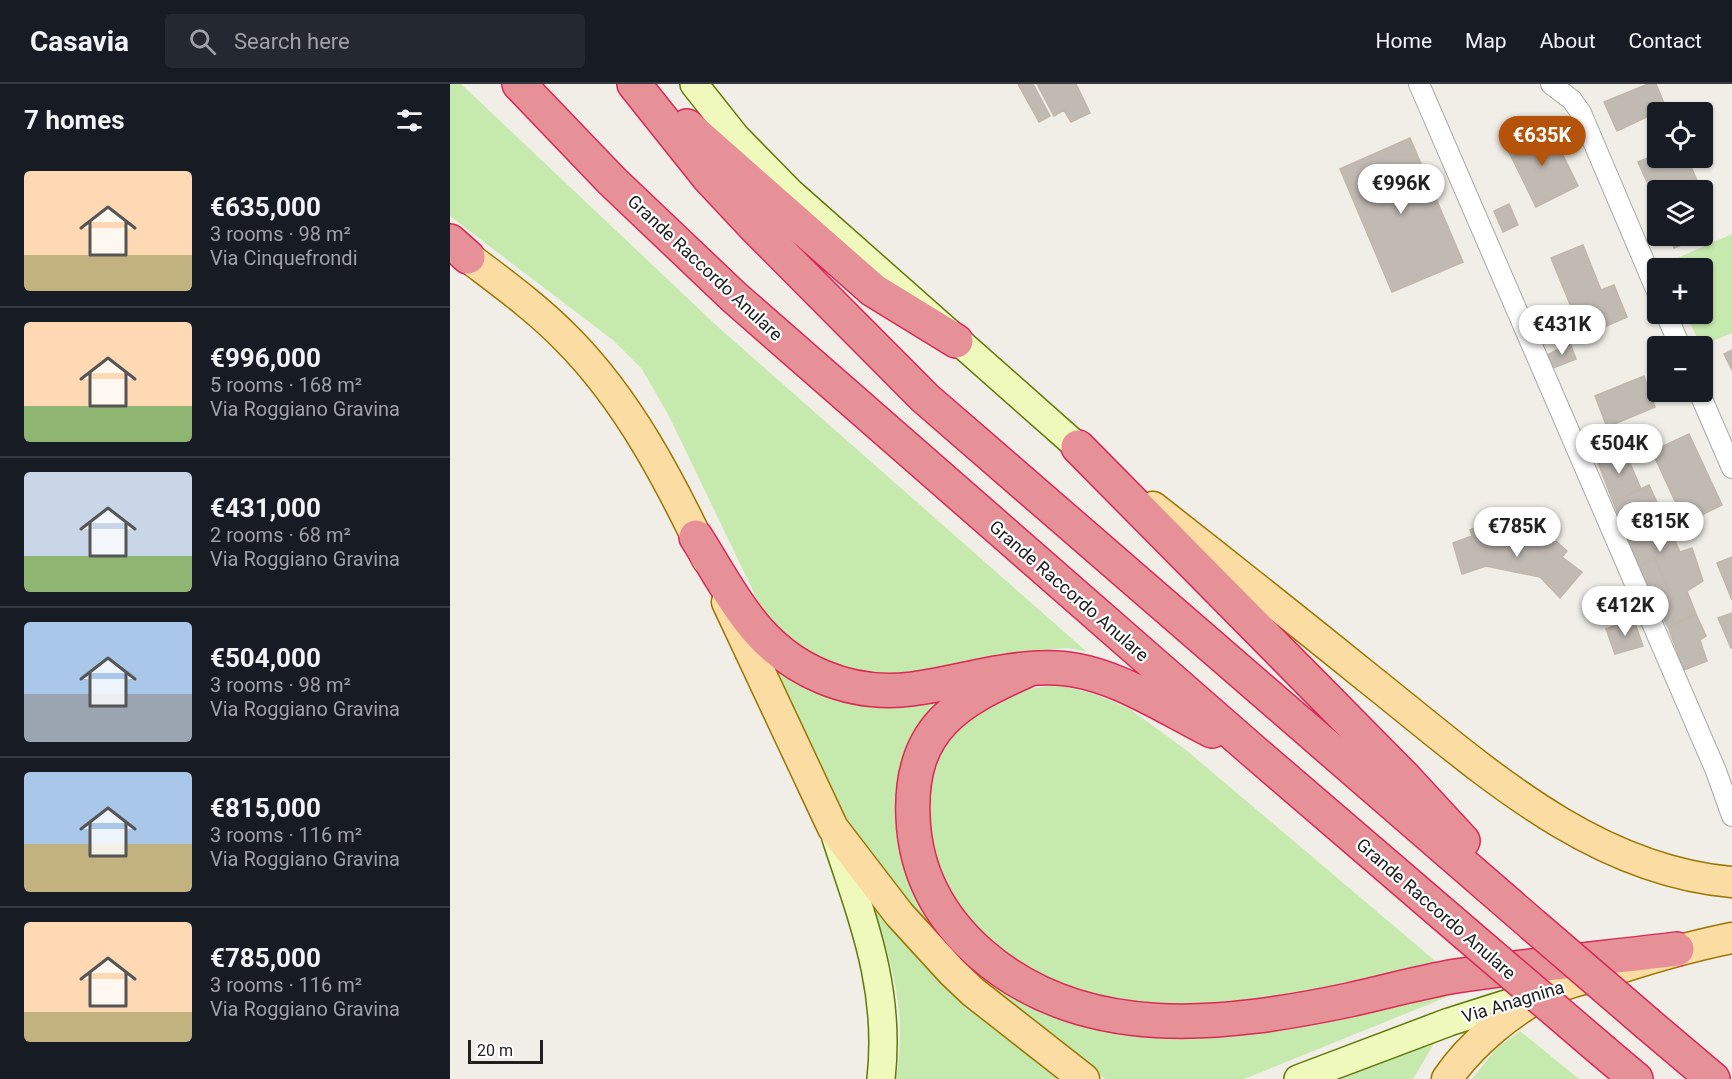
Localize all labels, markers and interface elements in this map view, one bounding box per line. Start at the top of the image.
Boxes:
search box [165,14,585,68]
text: Casavia [30,25,129,58]
icon: search [186,25,219,58]
text: Search here [234,29,350,54]
text: Home [1376,29,1432,53]
text: Map [1465,29,1507,53]
text: About [1540,29,1596,53]
text: Contact [1629,29,1702,53]
map controls [1647,102,1713,402]
button: locate [1647,102,1713,168]
icon: filters [393,104,426,137]
text: 7 homes [24,105,125,135]
pin: €635K [1500,116,1584,167]
text: €635K [1513,123,1571,147]
pin: €996K [1359,164,1443,215]
text: €996K [1372,171,1430,195]
button: layers [1647,180,1713,246]
street label: Grande Raccordo Anulare [624,190,787,345]
text: €635,000 [210,192,321,222]
icon: home [72,195,144,267]
text: 3 rooms · 98 m² [210,222,351,246]
text: Via Cinquefrondi [210,246,358,270]
button: + [1647,258,1713,324]
pin: €431K [1520,305,1604,356]
text: €431K [1533,312,1591,336]
button: − [1647,336,1713,402]
text: €996,000 [210,343,321,373]
icon: home [72,346,144,418]
text: 5 rooms · 168 m² [210,373,362,397]
text: Via Roggiano Gravina [210,397,400,421]
pin: €504K [1577,424,1661,475]
text: €504K [1590,431,1648,455]
text: €431,000 [210,493,321,523]
icon: home [72,496,144,568]
pin: €815K [1618,502,1702,553]
pin: €785K [1475,507,1559,558]
text: €815K [1631,509,1689,533]
text: €785K [1488,514,1546,538]
street label: Grande Raccordo Anulare [985,516,1153,665]
text: 2 rooms · 68 m² [210,523,351,547]
text: Via Roggiano Gravina [210,547,400,571]
pin: €412K [1583,586,1667,637]
text: €412K [1596,593,1654,617]
text: €504,000 [210,643,321,673]
icon: home [72,646,144,718]
text: 3 rooms · 98 m² [210,673,351,697]
text: Via Roggiano Gravina [210,697,400,721]
text: €815,000 [210,793,321,823]
icon: home [72,796,144,868]
text: 3 rooms · 116 m² [210,823,362,847]
street label: Grande Raccordo Anulare [1352,834,1520,983]
text: Via Roggiano Gravina [210,847,400,871]
text: €785,000 [210,943,321,973]
icon: home [72,946,144,1018]
text: 3 rooms · 116 m² [210,973,362,997]
street label: Via Anagnina [1459,976,1566,1027]
text: Via Roggiano Gravina [210,997,400,1021]
scale bar [468,1037,543,1064]
text: 20 m [477,1041,513,1060]

